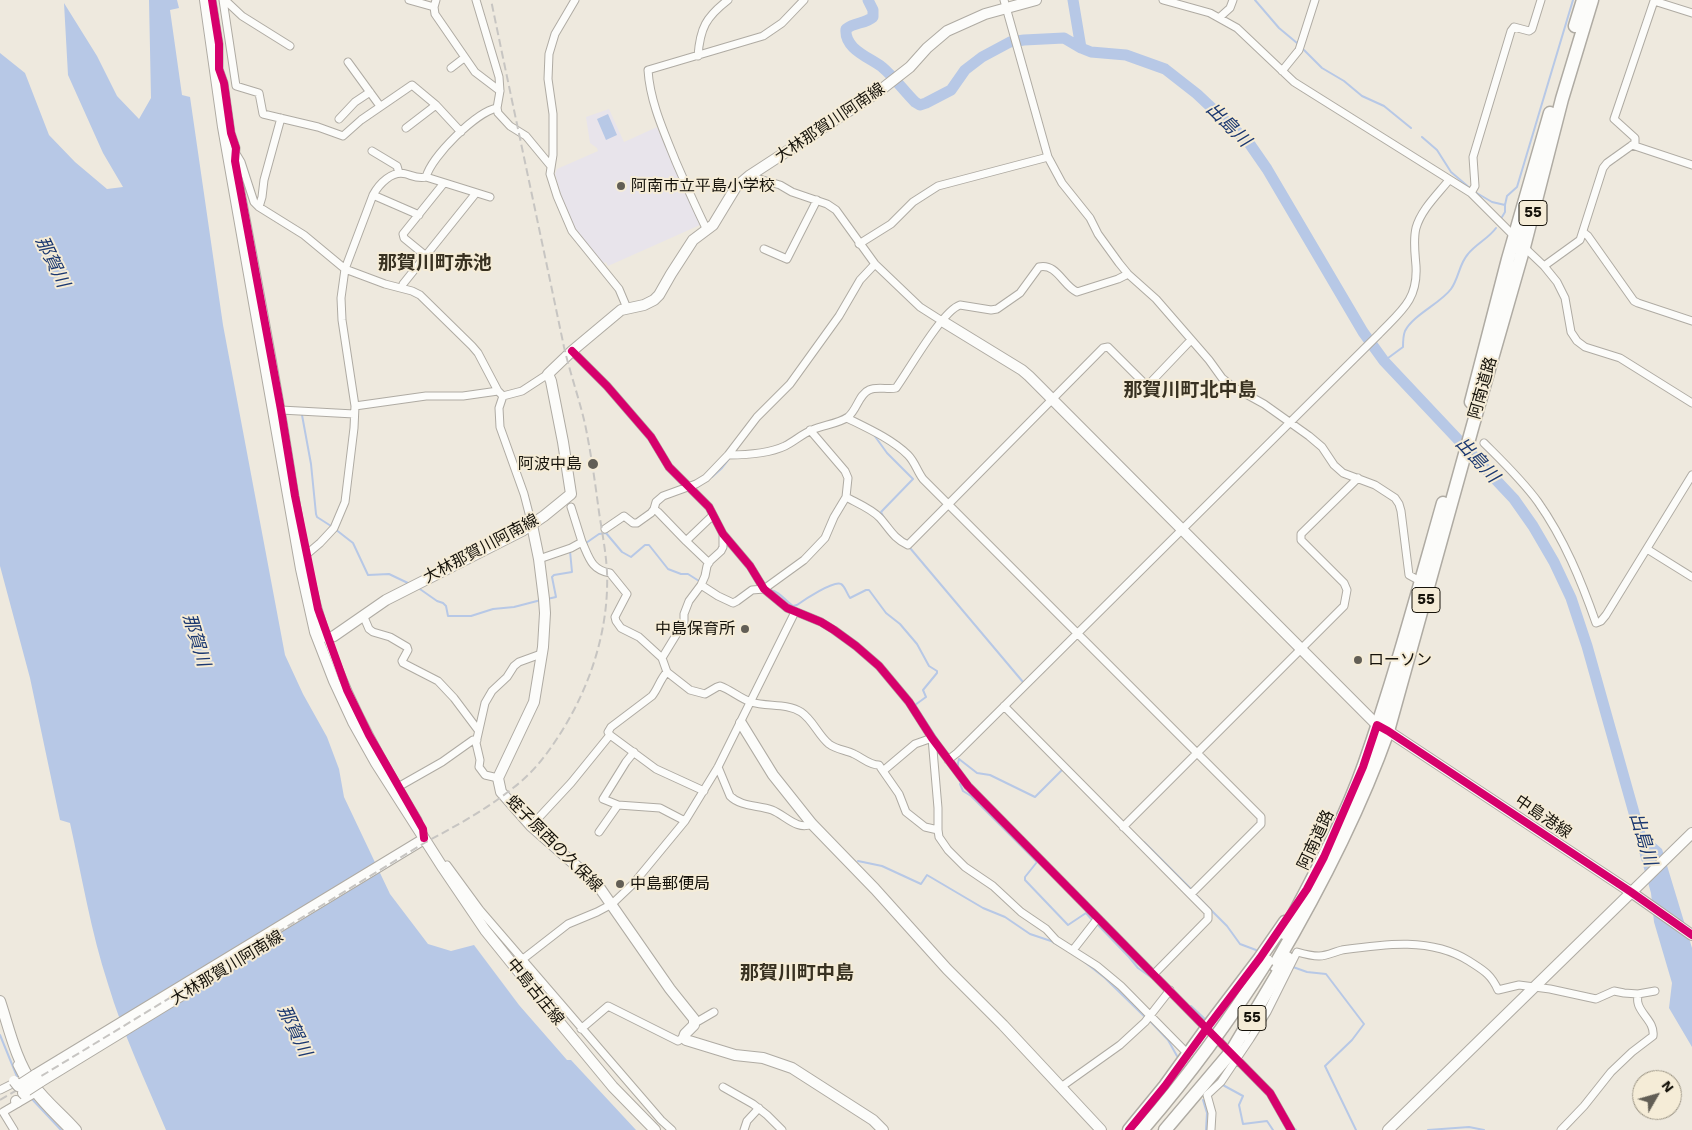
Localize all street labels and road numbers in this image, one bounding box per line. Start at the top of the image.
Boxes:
street label: 大林那賀川阿南線 [772,79,888,167]
road number: 55 [1519,200,1547,226]
street label: 阿南道路 [1465,355,1501,421]
street label: 大林那賀川阿南線 [420,510,542,588]
road number: 55 [1412,588,1440,612]
street label: 中島港線 [1511,791,1575,843]
street label: 蛭子原西の久保線 [502,792,606,896]
street label: 阿南道路 [1294,807,1338,873]
street label: 大林那賀川阿南線 [167,927,287,1009]
street label: 中島古庄線 [502,955,568,1029]
road number: 55 [1238,1006,1266,1030]

